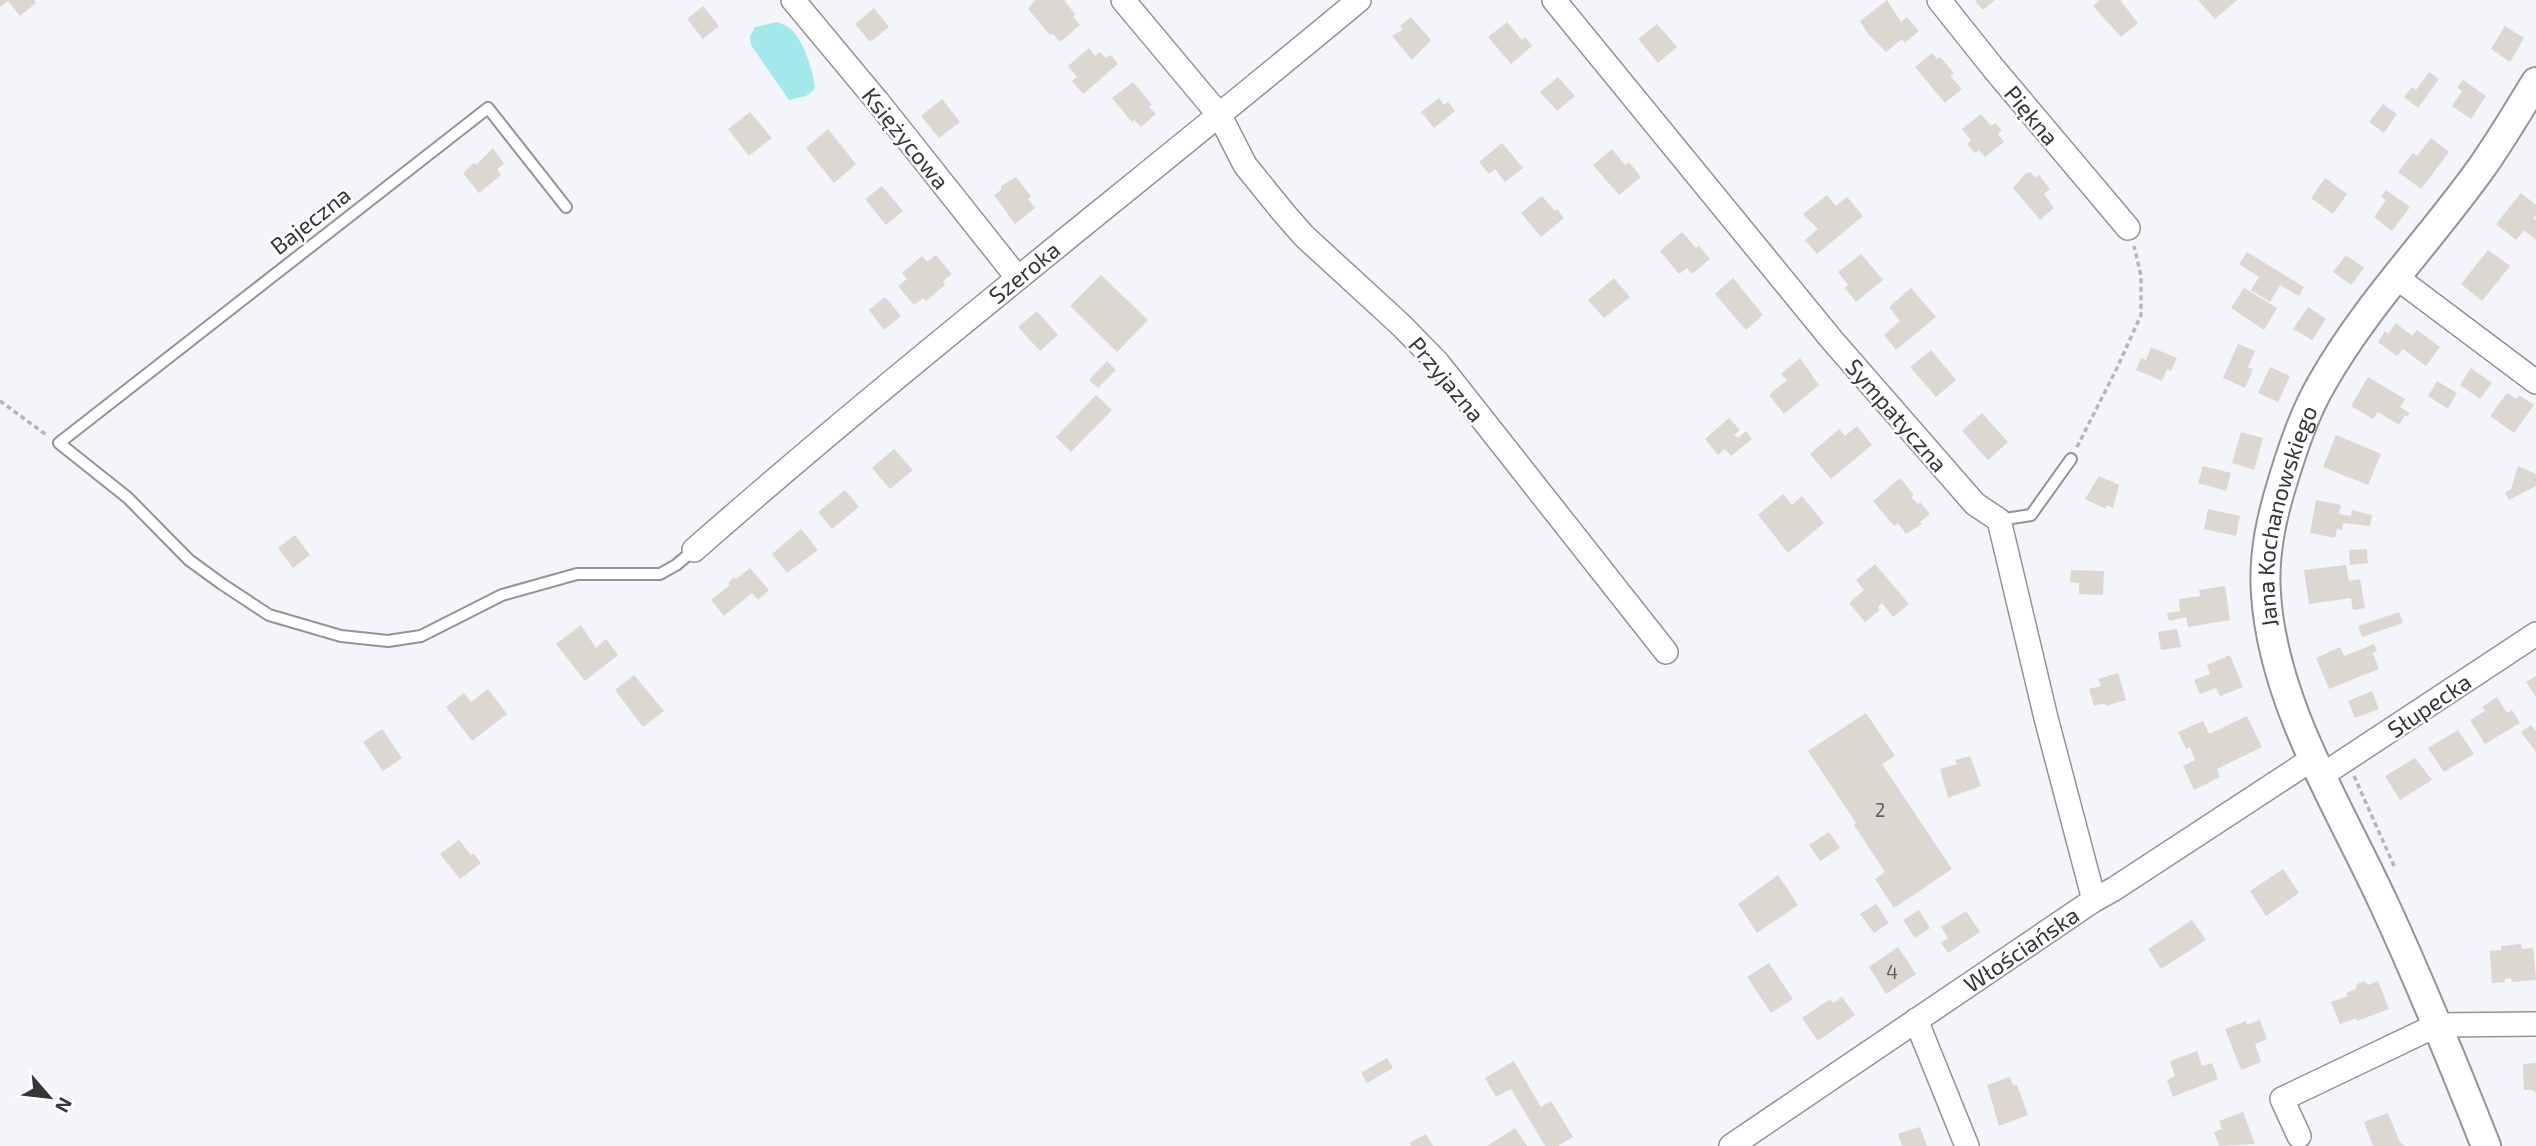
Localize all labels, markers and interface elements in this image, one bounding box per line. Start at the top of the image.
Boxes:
street label: Piękna [1999,79,2065,151]
street label: Księżycowa [857,82,955,194]
street label: Bajeczna [264,180,356,260]
street label: Szeroka [983,235,1065,309]
street label: Przyjazna [1403,331,1491,427]
street label: Sympatyczna [1840,353,1954,477]
street label: Jana Kochanowskiego [2251,401,2323,629]
street label: Słupecka [2382,667,2476,743]
house number: 2 [1875,798,1885,821]
street label: Włościańska [1958,900,2084,998]
house number: 4 [1886,960,1898,983]
north arrow [14,1062,84,1132]
text: N [51,1094,78,1117]

